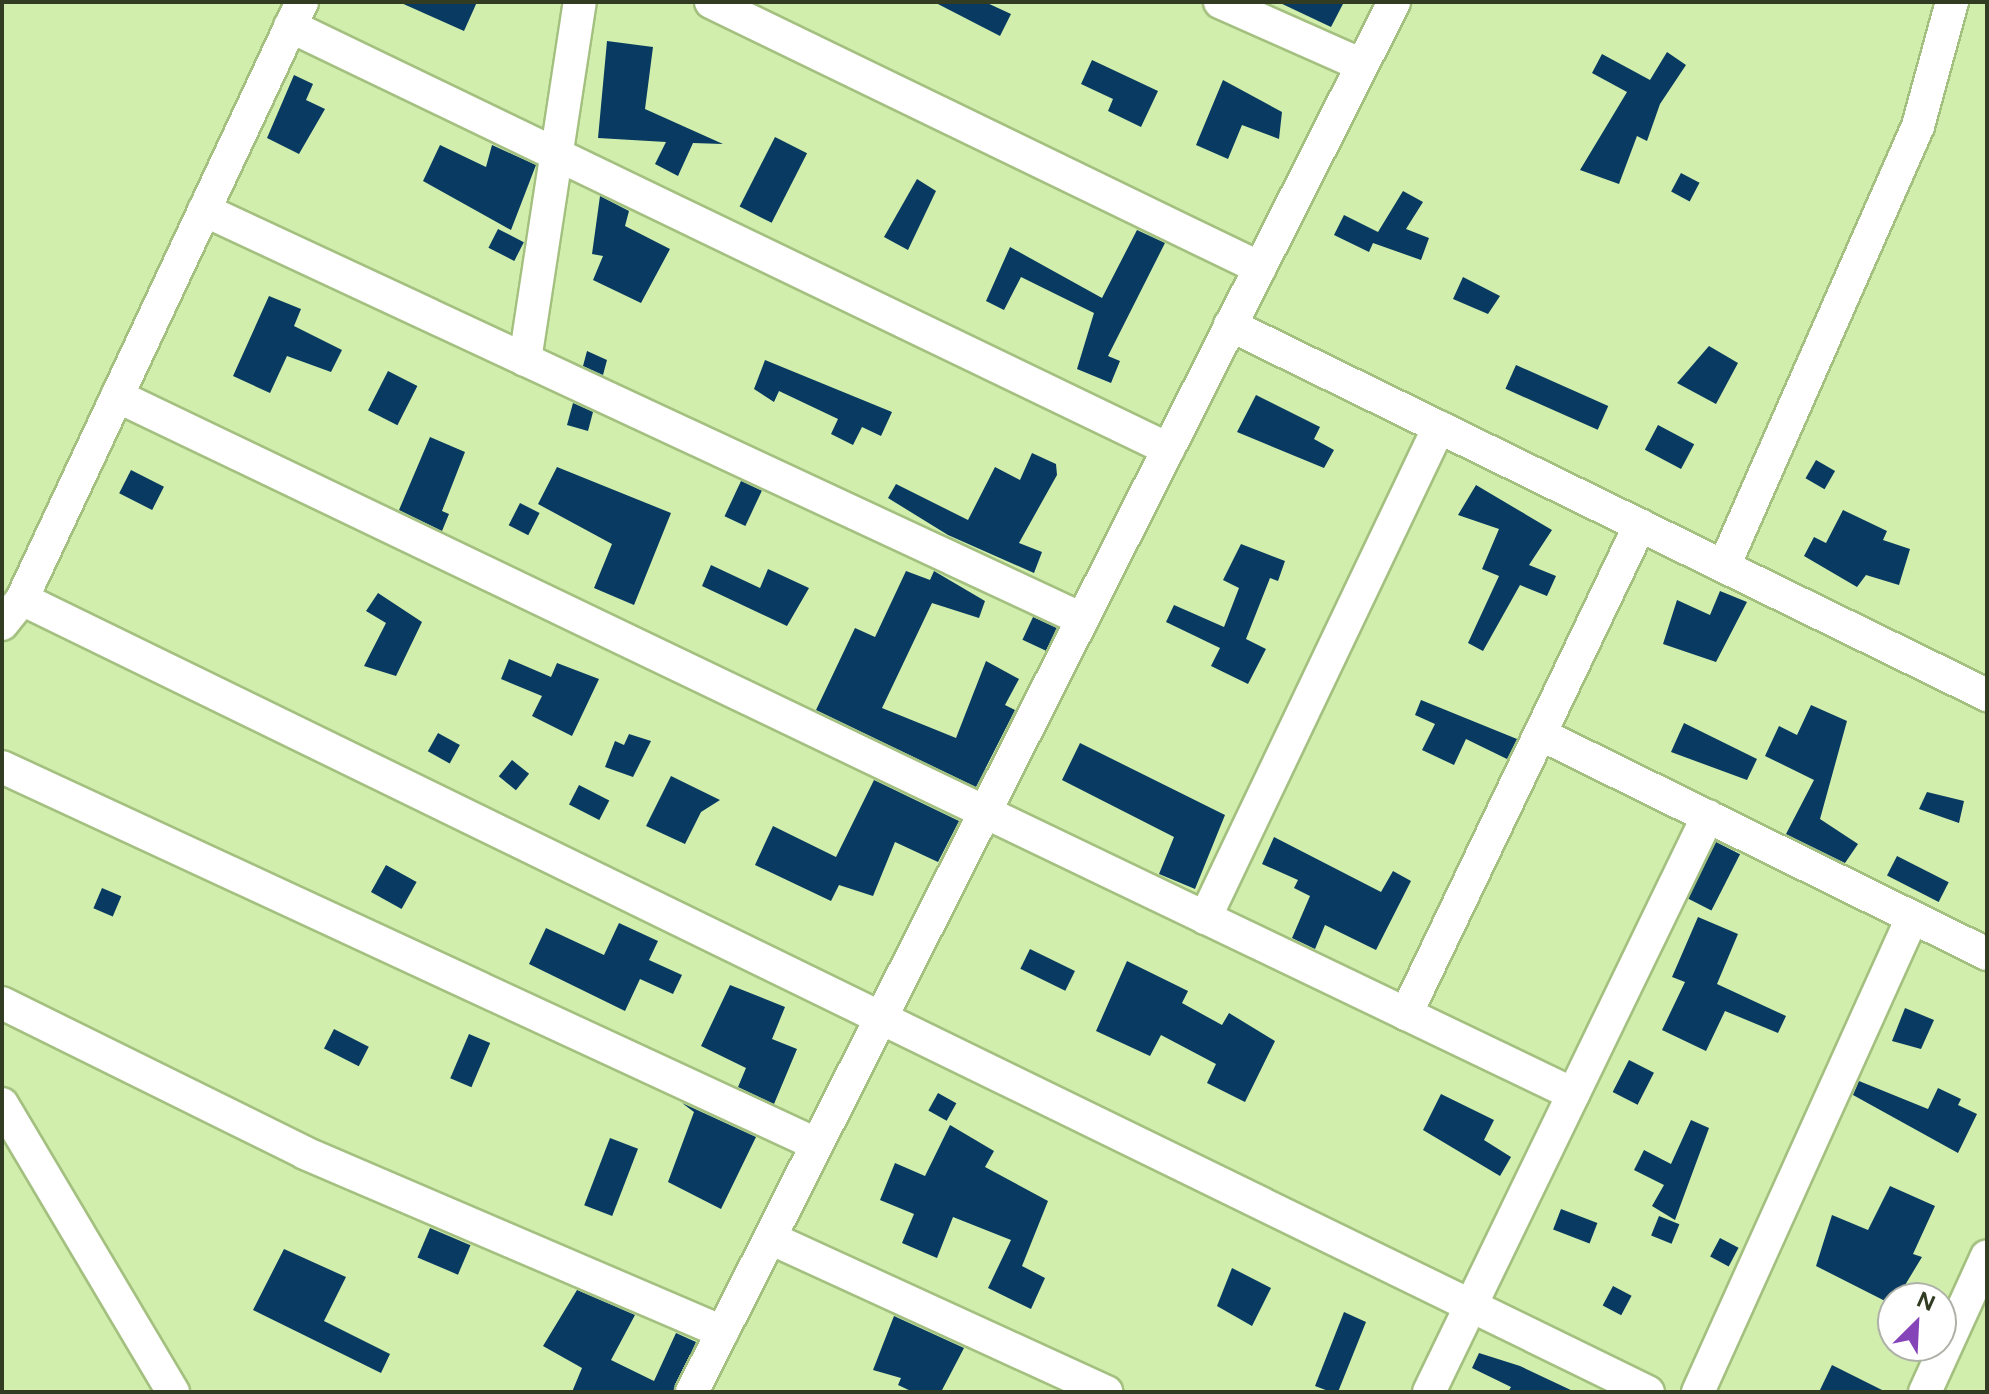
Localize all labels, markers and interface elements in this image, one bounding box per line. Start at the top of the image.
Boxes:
north arrow [1877,1282,1957,1362]
text: N [1913,1286,1939,1317]

